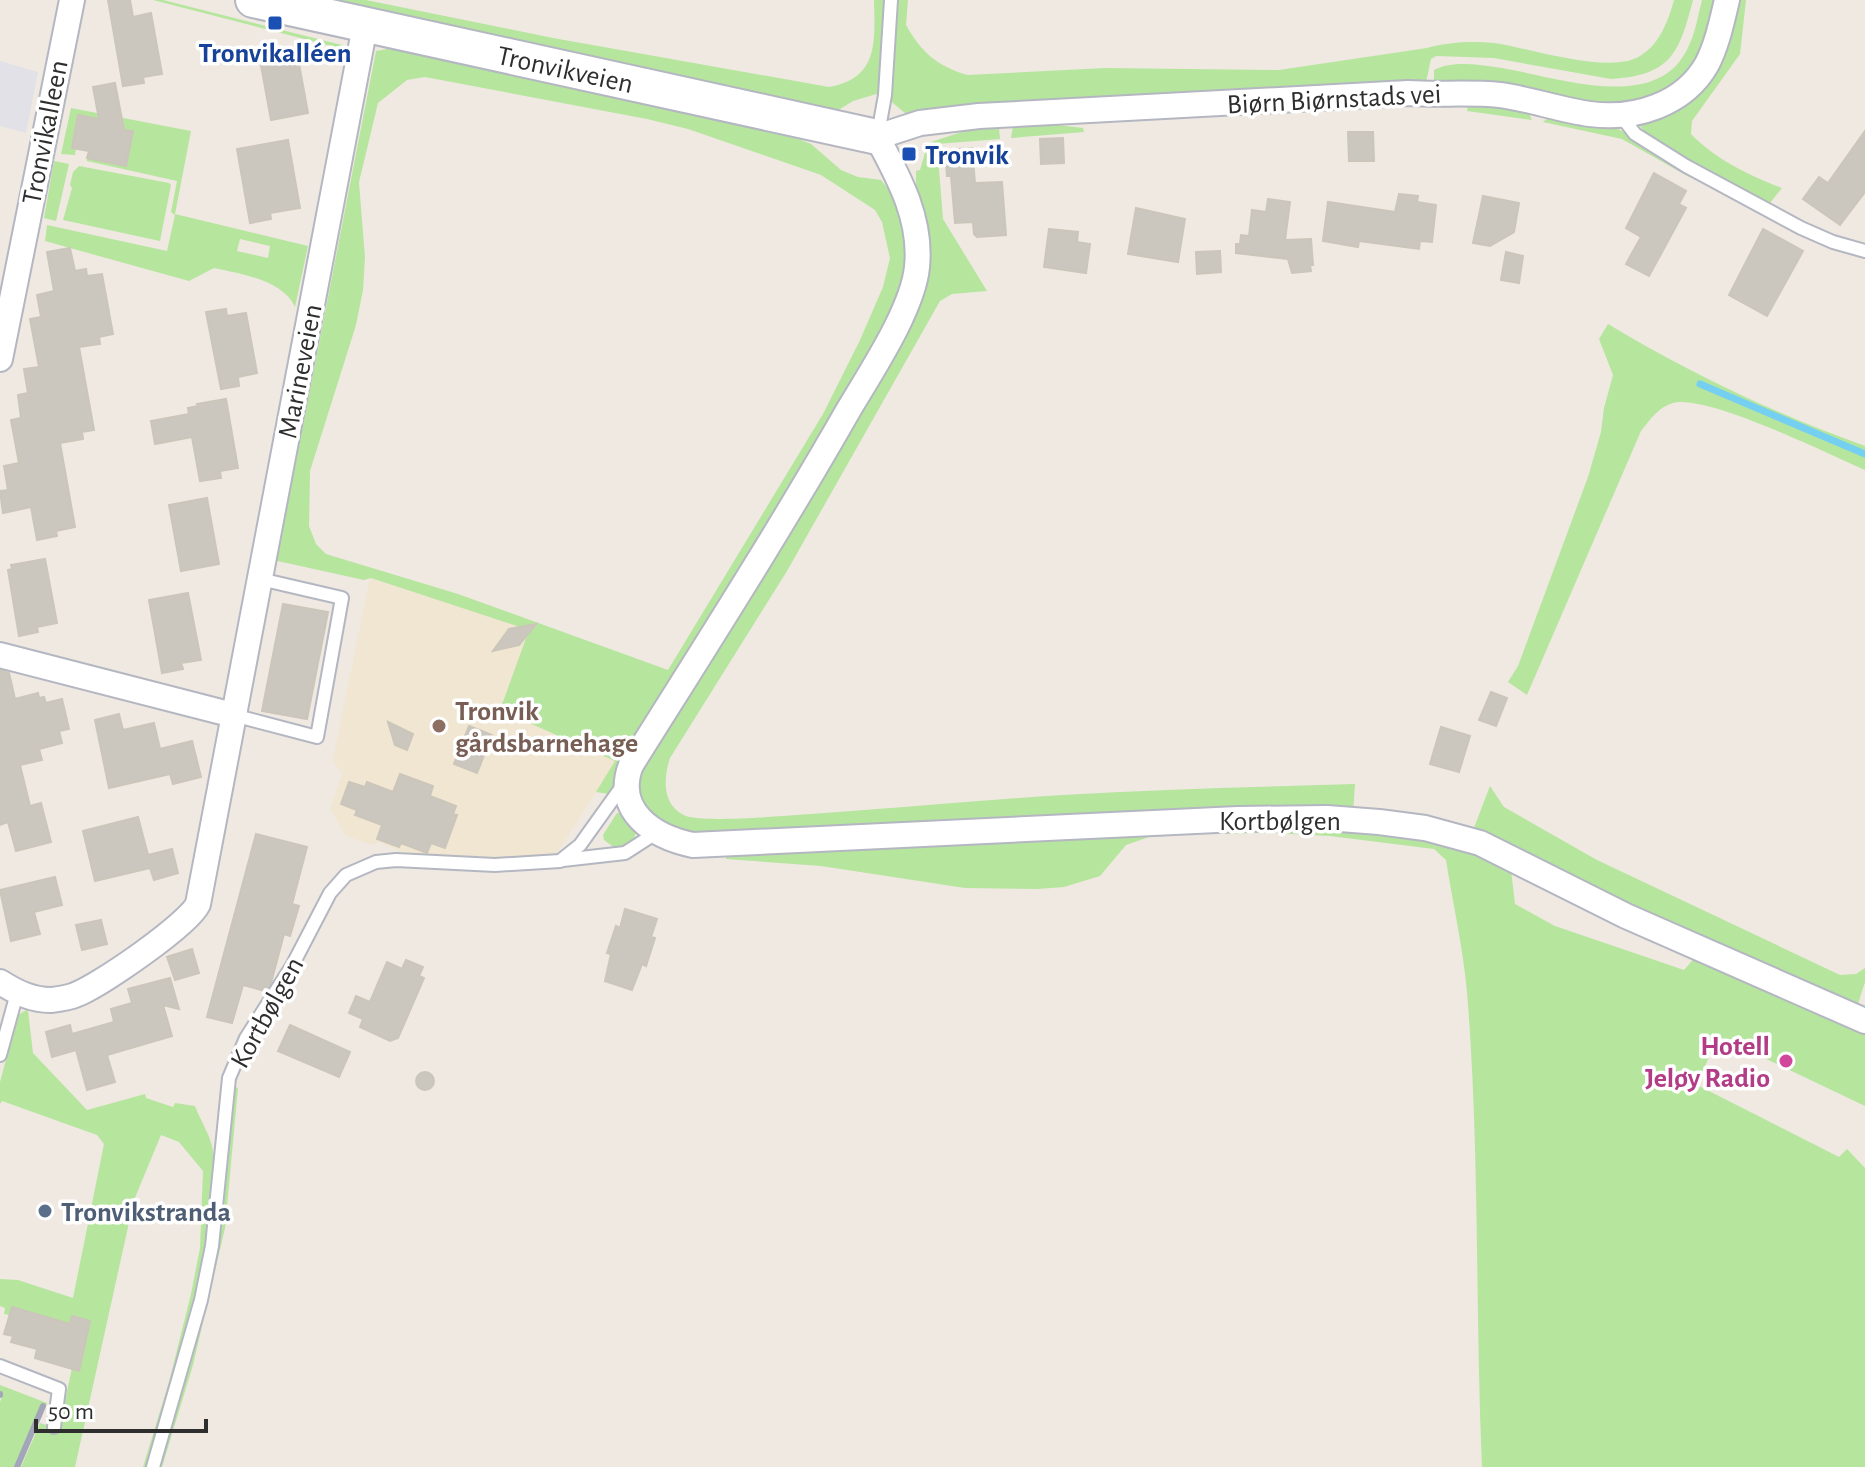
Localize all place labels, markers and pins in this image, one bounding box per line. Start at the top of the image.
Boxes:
marker: Tronvikalléen [266,14,284,32]
place label: Tronvikalléen [199,40,351,68]
place label: Tronvik [925,142,1009,170]
marker: Tronvik [900,145,918,163]
place label: Tronvik gårdsbarnehage [455,698,638,758]
marker: Tronvik gårdsbarnehage [430,717,448,735]
place label: Hotell Jeløy Radio [1645,1033,1770,1093]
marker: Hotell Jeløy Radio [1777,1052,1795,1070]
place label: Tronvikstranda [61,1199,231,1227]
marker: Tronvikstranda [36,1202,54,1220]

